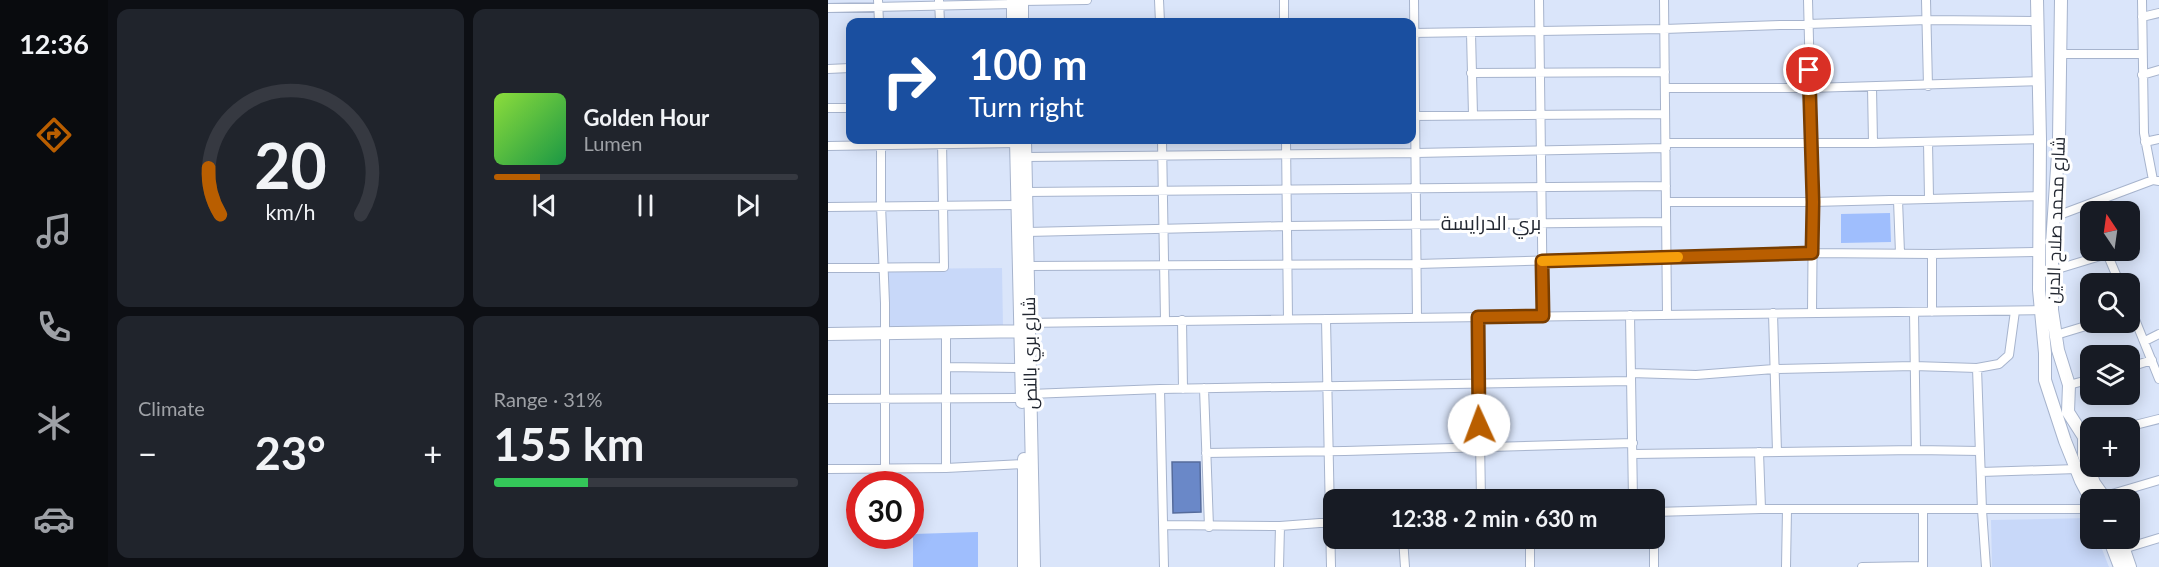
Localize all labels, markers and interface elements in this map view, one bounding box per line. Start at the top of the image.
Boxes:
text: 12:36 [19,27,89,60]
text: 100 m [969,39,1087,89]
icon: right [870,42,948,120]
pin [1783,44,1834,95]
icon: arrive [1792,53,1825,86]
text: Turn right [969,90,1084,123]
text: Golden Hour [584,104,709,131]
icon: directions [33,114,75,156]
text: 20 [254,127,326,202]
text: Lumen [584,131,643,155]
street label: شارع محمد صلاح الدين [2041,136,2071,304]
icon: previous [528,189,561,222]
icon: pause [629,189,662,222]
icon: next [731,189,764,222]
text: km/h [265,199,315,225]
north arrow [2080,201,2140,261]
map controls [2080,201,2140,549]
icon: music [33,210,75,252]
district label: بري الدرايسة [1441,210,1541,239]
button: search [2080,273,2140,333]
street label: شارع بري بالنص [1017,296,1045,410]
icon: phone [33,306,75,348]
button: layers [2080,345,2140,405]
text: Range · 31% [494,387,602,411]
position arrow [1447,393,1511,457]
text: Climate [138,396,205,420]
icon: climate [33,402,75,444]
text: 155 km [494,417,644,471]
button: + [2080,417,2140,477]
text: 23° [255,426,326,480]
text: − [138,433,157,473]
text: + [423,433,443,473]
speed limit sign: 30 [846,471,924,549]
button: − [2080,489,2140,549]
icon: car [33,498,75,540]
text: 12:38 · 2 min · 630 m [1391,505,1597,532]

